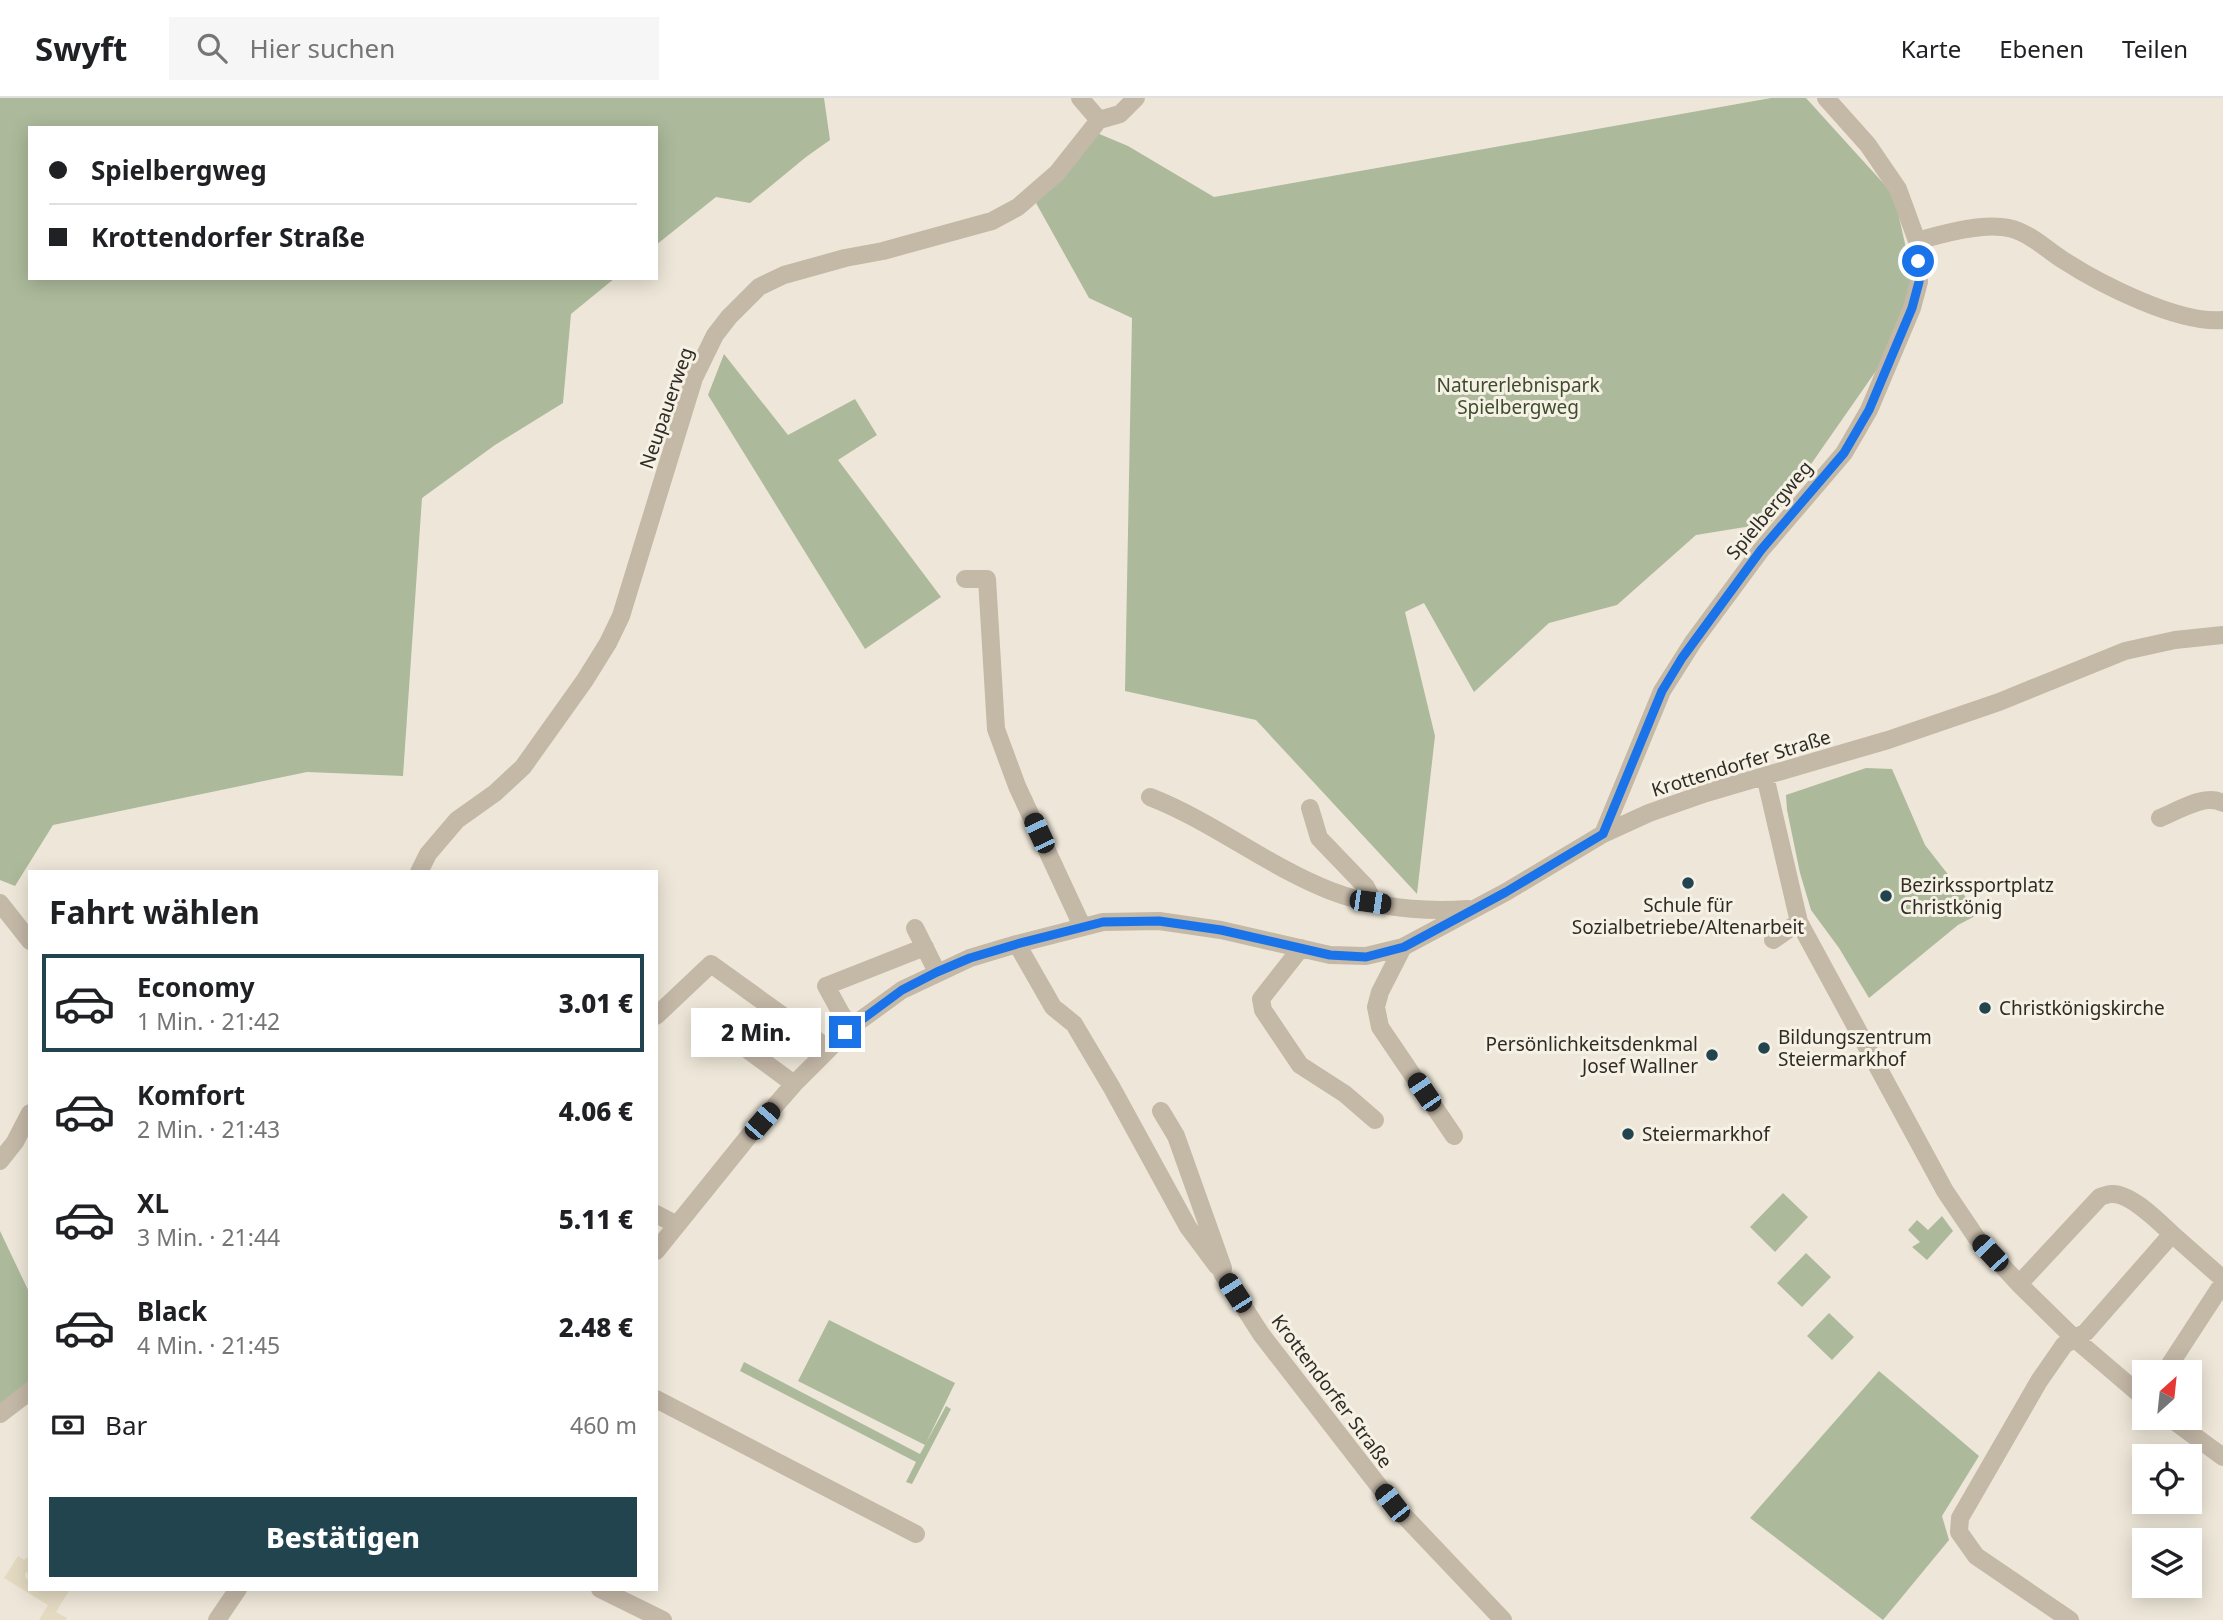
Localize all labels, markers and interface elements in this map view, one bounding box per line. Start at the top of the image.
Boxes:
search box [169,17,659,80]
text: Swyft [35,26,127,71]
icon: search [193,29,231,67]
text: Hier suchen [249,30,395,66]
text: Karte [1901,32,1961,65]
text: Ebenen [1999,32,2084,65]
text: Teilen [2122,32,2188,65]
text: Spielbergweg [91,152,267,188]
text: Krottendorfer Straße [91,219,365,255]
route start [1902,245,1934,277]
street label: Neupauerweg [633,344,699,472]
park label: Naturerlebnispark Spielbergweg [1436,372,1600,420]
street label: Spielbergweg [1720,455,1818,565]
street label: Krottendorfer Straße [1648,723,1834,803]
car [1021,810,1058,856]
place label: Bezirkssportplatz Christkönig [1900,872,2054,920]
marker: Schule für Sozialbetriebe/Altenarbeit [1680,875,1696,891]
marker: Bezirkssportplatz Christkönig [1878,888,1894,904]
car [1348,889,1393,915]
text: Fahrt wählen [49,890,260,933]
place label: Schule für Sozialbetriebe/Altenarbeit [1572,892,1804,940]
text: Economy [137,969,255,1005]
icon: car [53,972,116,1035]
text: 3.01 € [559,985,633,1021]
place label: Christkönigskirche [1999,995,2165,1021]
marker: Christkönigskirche [1977,1000,1993,1016]
text: 1 Min. · 21:42 [137,1005,280,1037]
callout: 2 Min. [691,1007,820,1056]
text: 2 Min. [721,1016,791,1048]
route end [829,1016,861,1048]
place label: Bildungszentrum Steiermarkhof [1778,1024,1932,1072]
place label: Persönlichkeitsdenkmal Josef Wallner [1486,1031,1698,1079]
marker: Bildungszentrum Steiermarkhof [1756,1040,1772,1056]
marker: Persönlichkeitsdenkmal Josef Wallner [1704,1047,1720,1063]
car [1404,1069,1445,1115]
text: Komfort [137,1077,245,1113]
icon: car [53,1080,116,1143]
text: 4.06 € [559,1093,633,1129]
car [741,1098,784,1144]
text: 2 Min. · 21:43 [137,1113,280,1145]
place label: Steiermarkhof [1642,1121,1771,1147]
marker: Steiermarkhof [1620,1126,1636,1142]
text: XL [137,1185,169,1221]
icon: car [53,1188,116,1251]
text: 5.11 € [559,1201,633,1237]
text: 3 Min. · 21:44 [137,1221,280,1253]
car [1968,1230,2013,1276]
car [1215,1270,1256,1316]
text: Black [137,1293,207,1329]
icon: car [53,1296,116,1359]
text: 2.48 € [559,1309,633,1345]
street label: Krottendorfer Straße [1266,1309,1398,1473]
text: 4 Min. · 21:45 [137,1329,280,1361]
north arrow [2132,1360,2202,1430]
map controls [2132,1360,2202,1598]
icon: cash [49,1406,87,1444]
text: Bar [105,1407,147,1443]
text: 460 m [570,1409,637,1441]
button: locate [2132,1444,2202,1514]
car [1371,1480,1414,1526]
button: Bestätigen [49,1497,637,1577]
button: layers [2132,1528,2202,1598]

